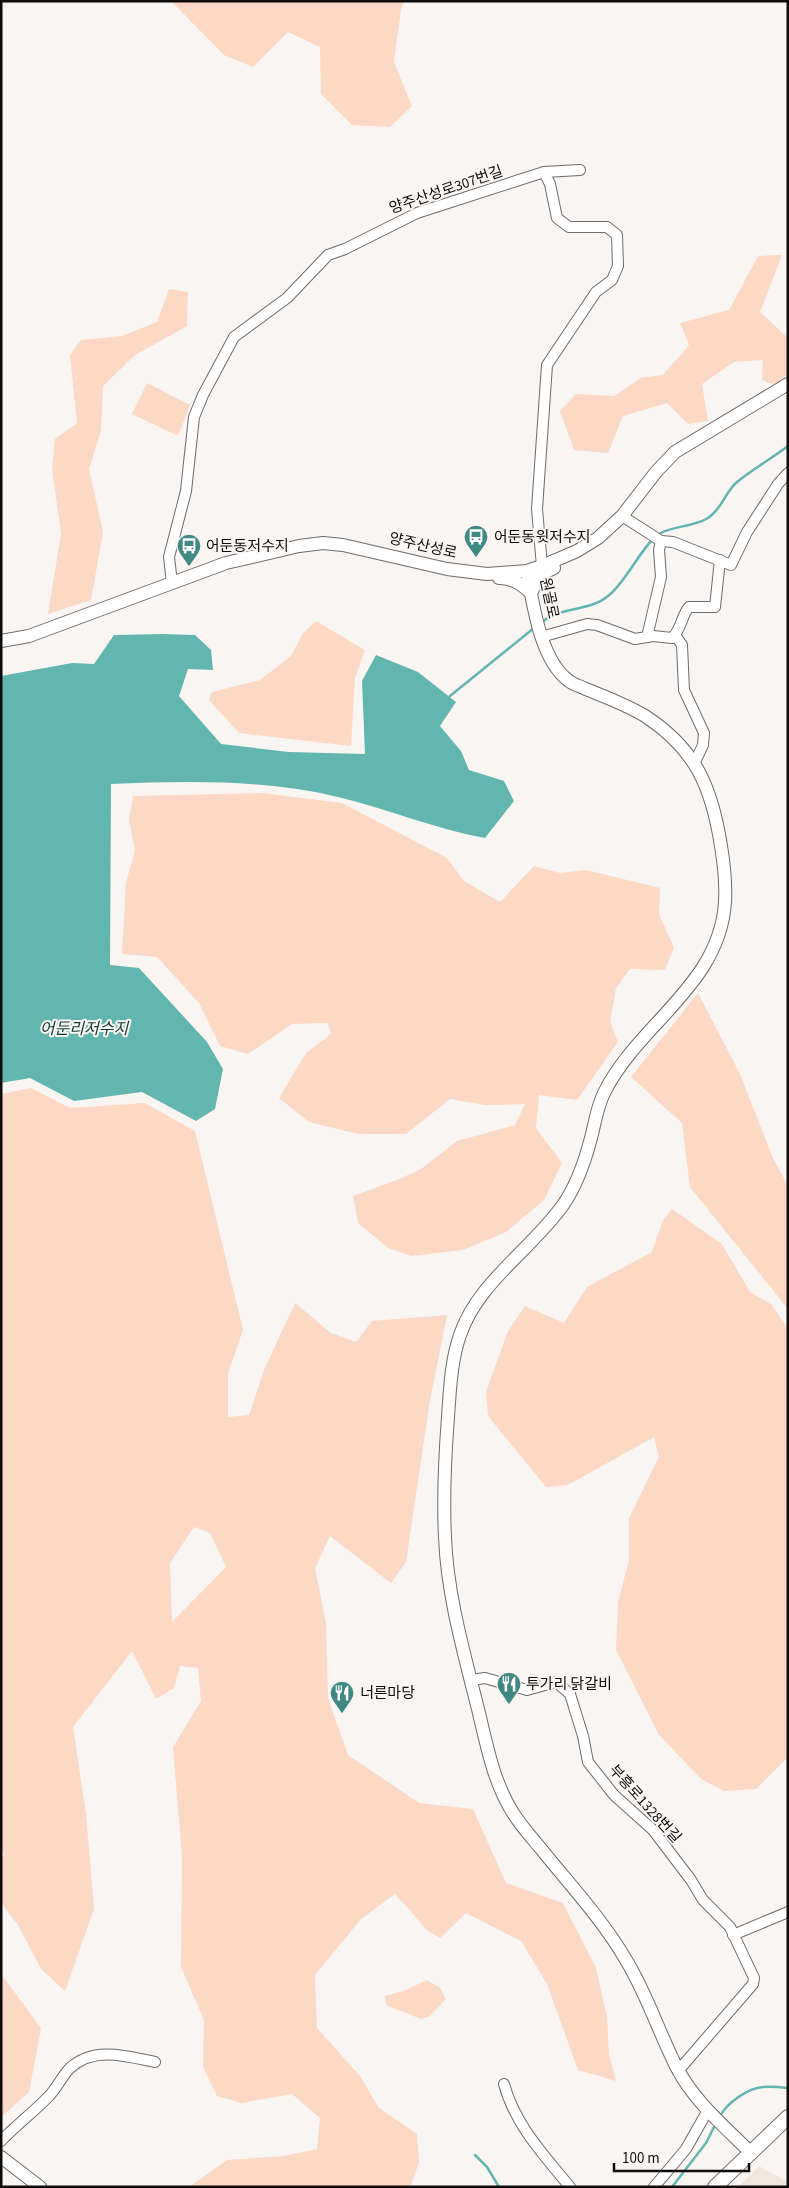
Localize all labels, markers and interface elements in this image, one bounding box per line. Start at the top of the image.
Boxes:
street label: 양주산성로307번길 [386,161,506,219]
bus stop icon: 어둔동윗저수지 [463,524,489,558]
place label: 어둔동윗저수지 [494,527,591,548]
street label: 양주산성로 [387,528,459,564]
bus stop icon: 어둔동저수지 [176,533,202,567]
place label: 어둔동저수지 [206,536,289,557]
street label: 원골로 [534,576,564,620]
water label: 어둔리저수지 [40,1018,129,1040]
restaurant icon: 투가리 닭갈비 [496,1671,522,1705]
place label: 투가리 닭갈비 [526,1674,612,1695]
restaurant icon: 너른마당 [329,1680,355,1714]
place label: 너른마당 [360,1683,415,1704]
street label: 부흥로1328번길 [604,1760,686,1848]
scale bar [614,2140,749,2172]
text: 100 m [622,2148,660,2169]

